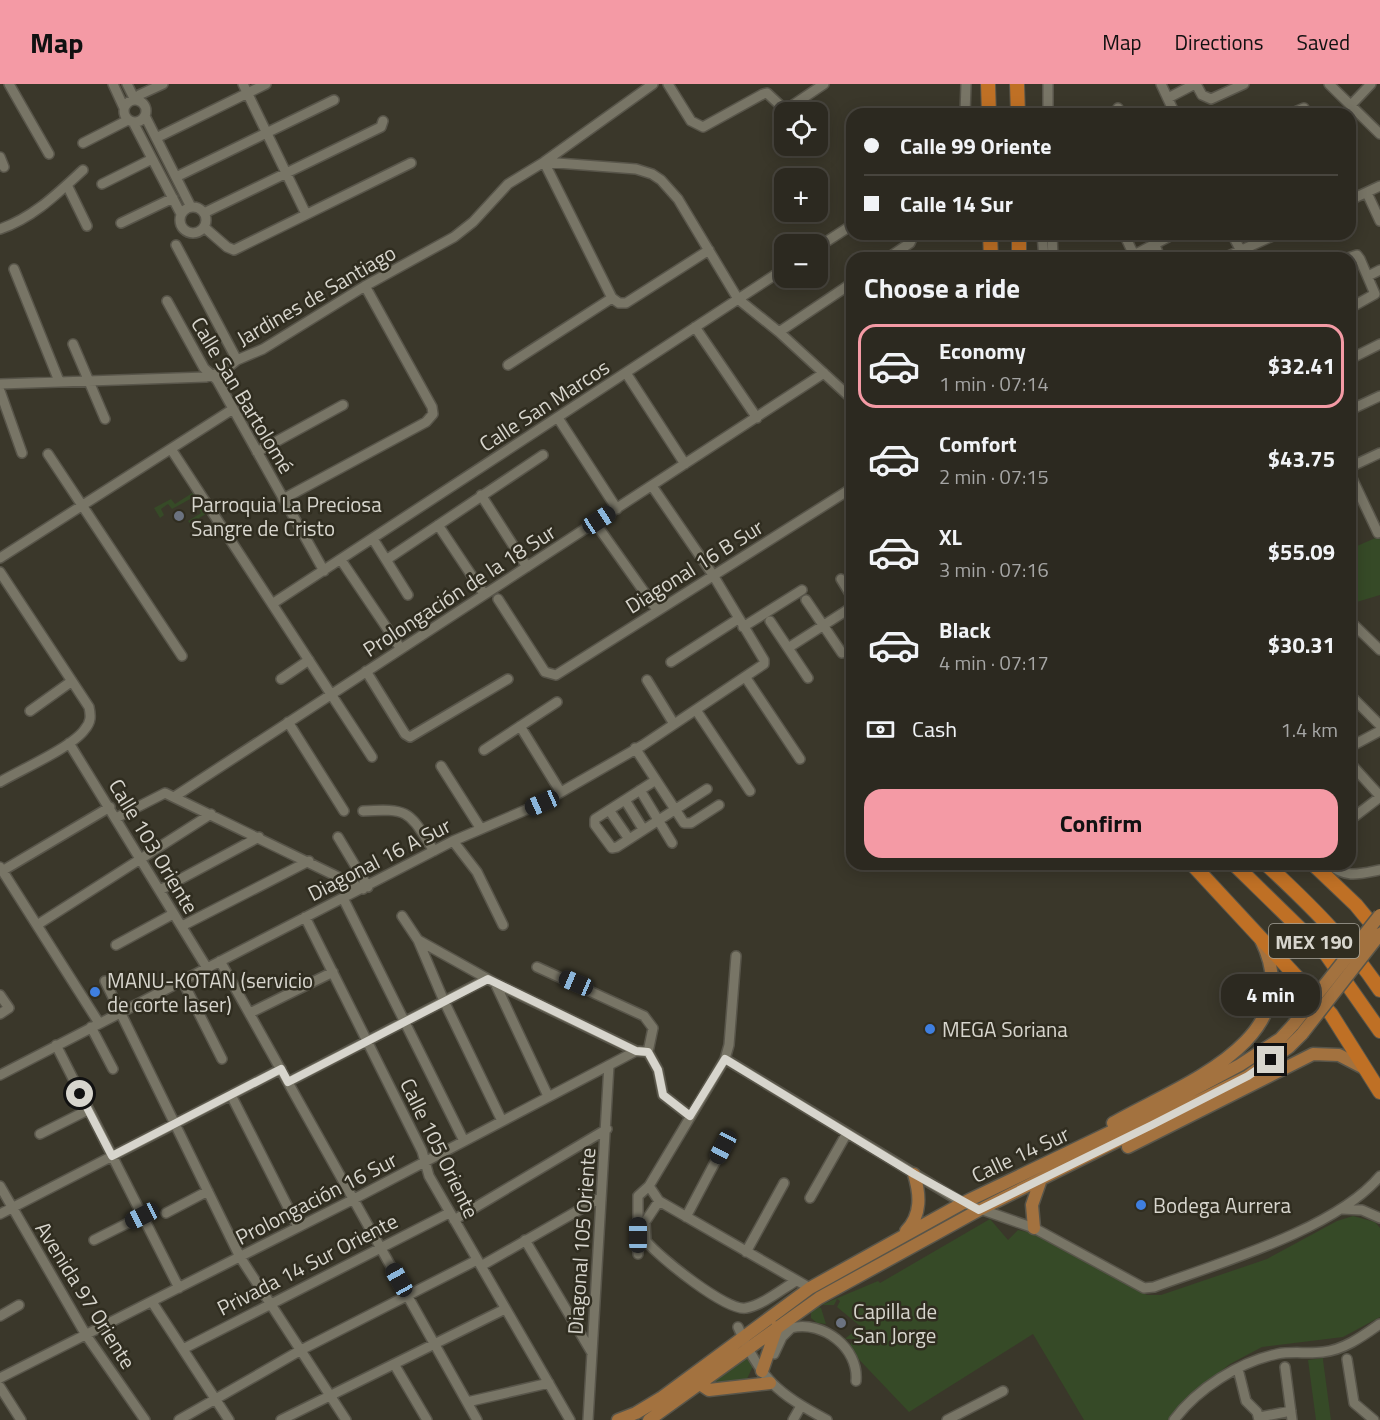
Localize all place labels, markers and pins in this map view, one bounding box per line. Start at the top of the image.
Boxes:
place label: Parroquia La Preciosa Sangre de Cristo [191,488,382,544]
marker: Parroquia La Preciosa Sangre de Cristo [172,509,186,523]
place label: MANU-KOTAN (servicio de corte laser) [107,964,313,1020]
marker: MANU-KOTAN (servicio de corte laser) [88,985,102,999]
place label: MEGA Soriana [942,1013,1068,1045]
marker: MEGA Soriana [923,1022,937,1036]
place label: Bodega Aurrera [1153,1189,1292,1221]
marker: Bodega Aurrera [1134,1198,1148,1212]
place label: Capilla de San Jorge [853,1295,937,1351]
marker: Capilla de San Jorge [834,1316,848,1330]

